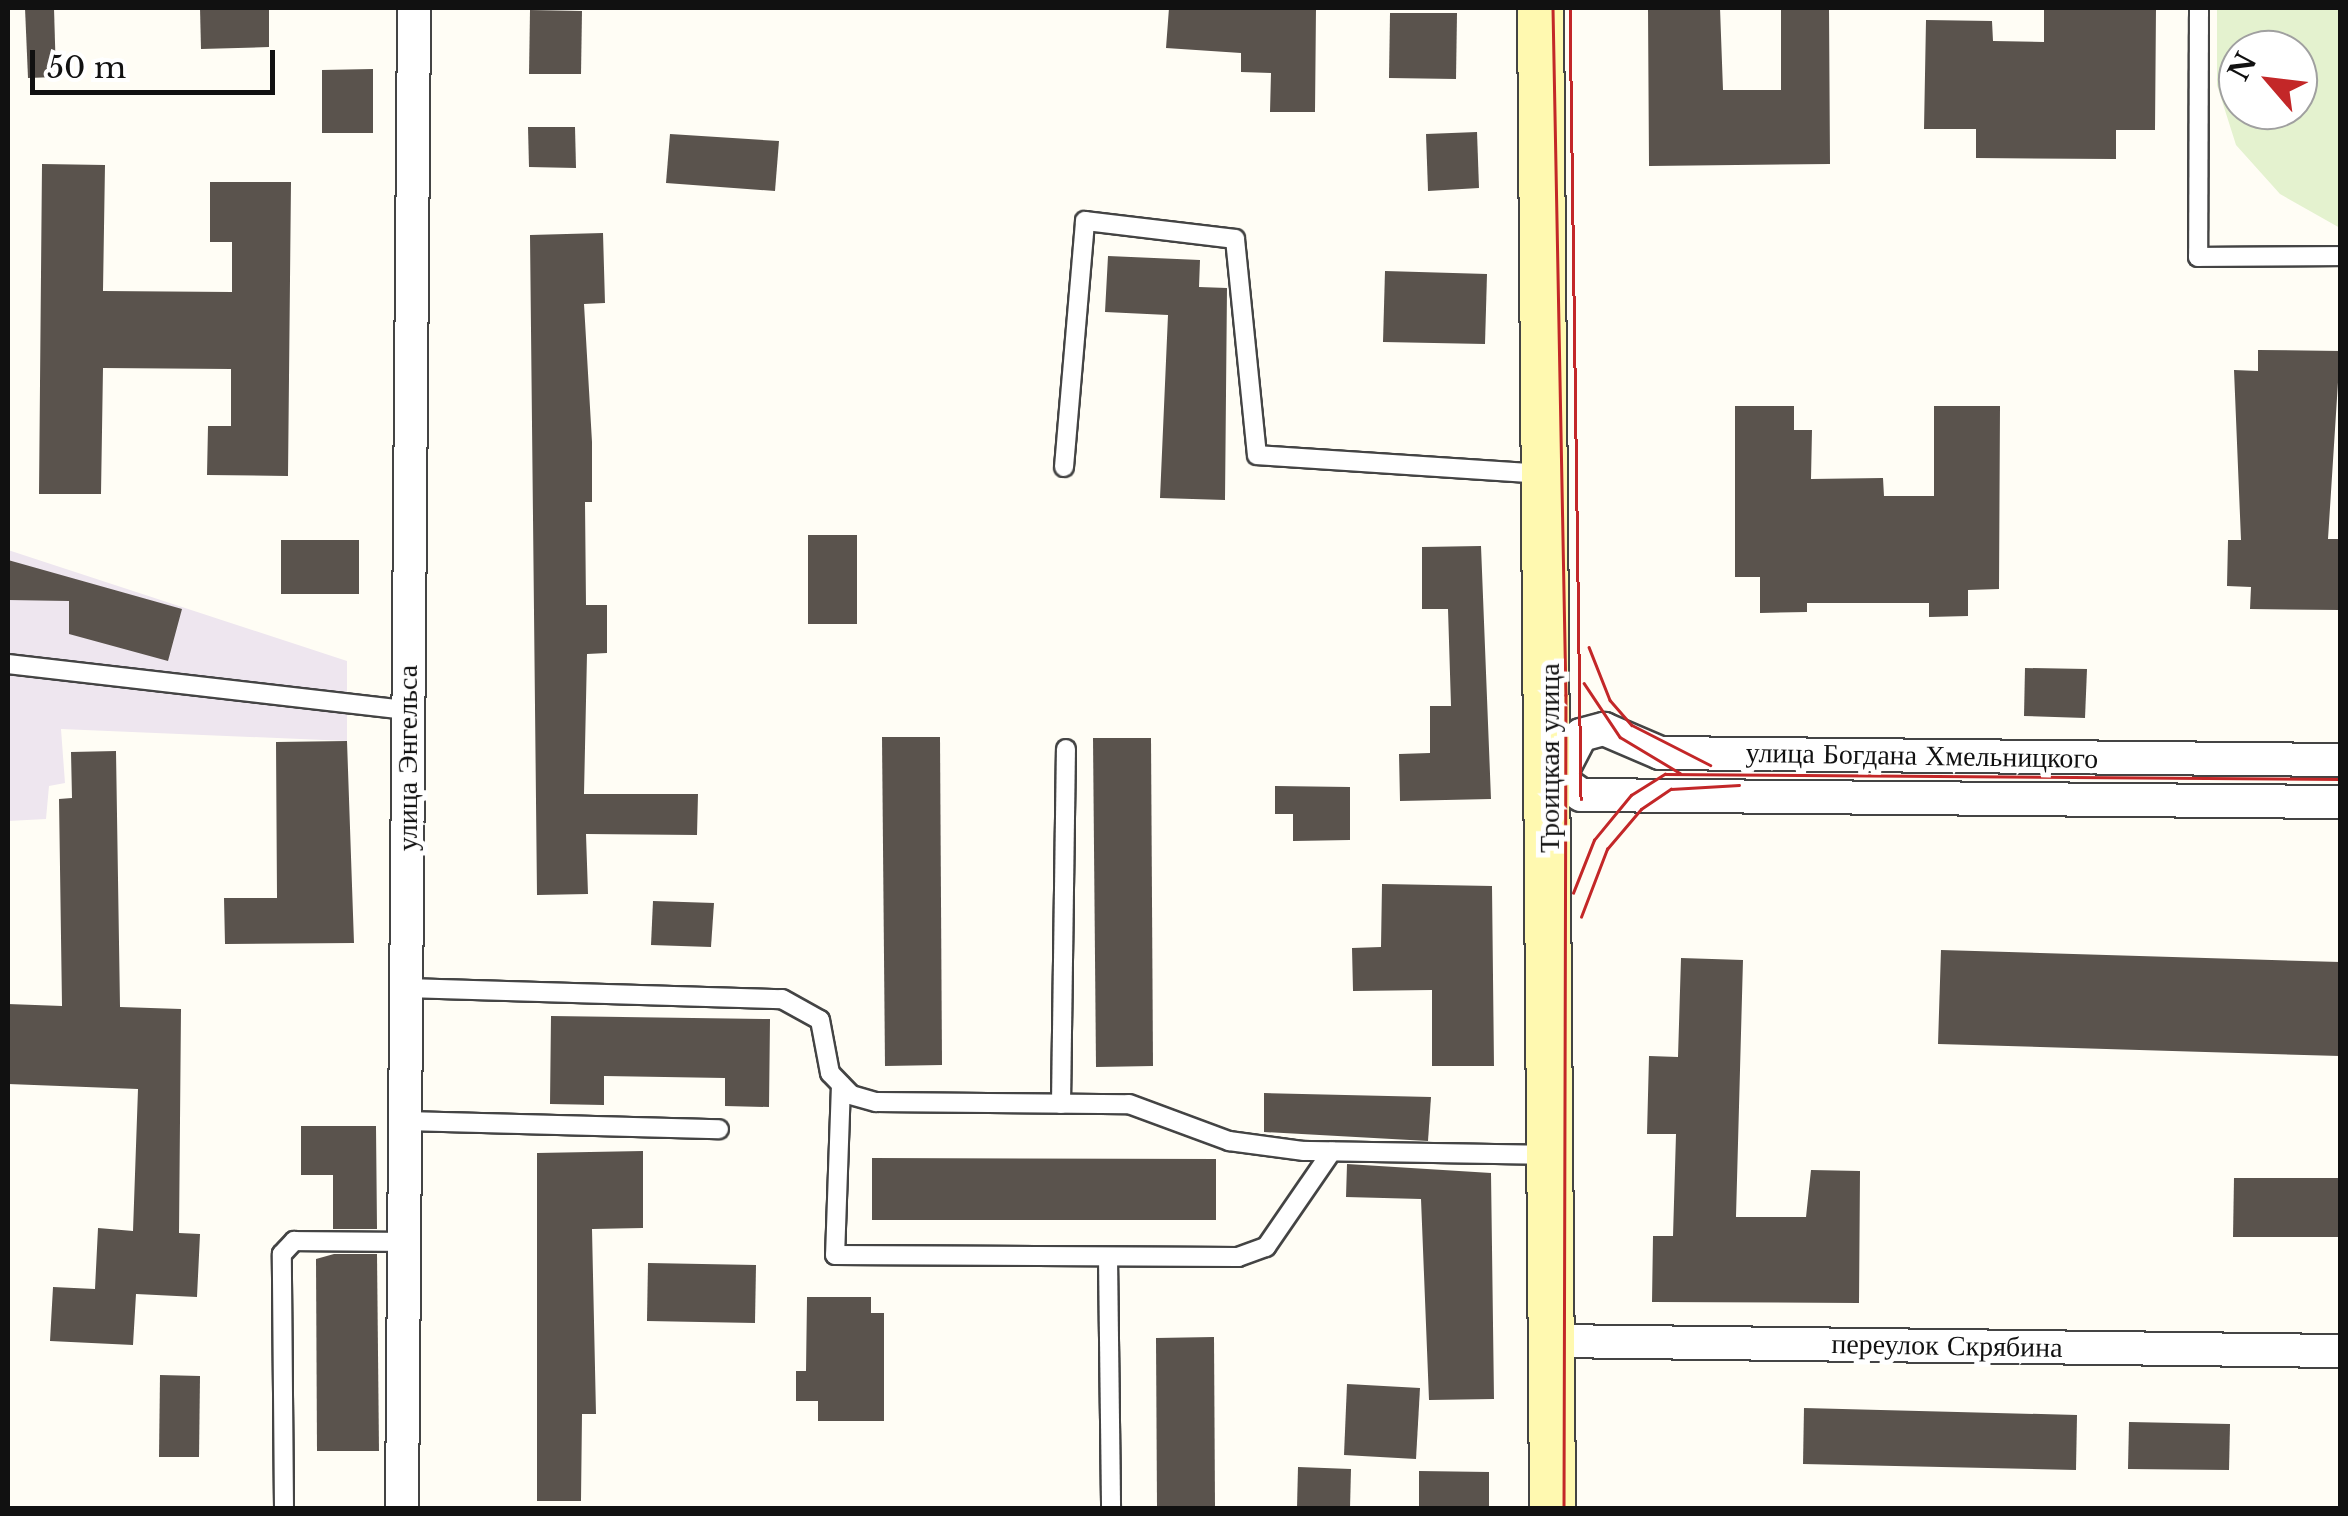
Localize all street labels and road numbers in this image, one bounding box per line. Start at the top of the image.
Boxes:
street label: Троицкая улица [1533,663,1567,853]
street label: улица Энгельса [391,665,425,851]
street label: улица Богдана Хмельницкого [1745,736,2099,776]
street label: переулок Скрябина [1831,1327,2063,1365]

